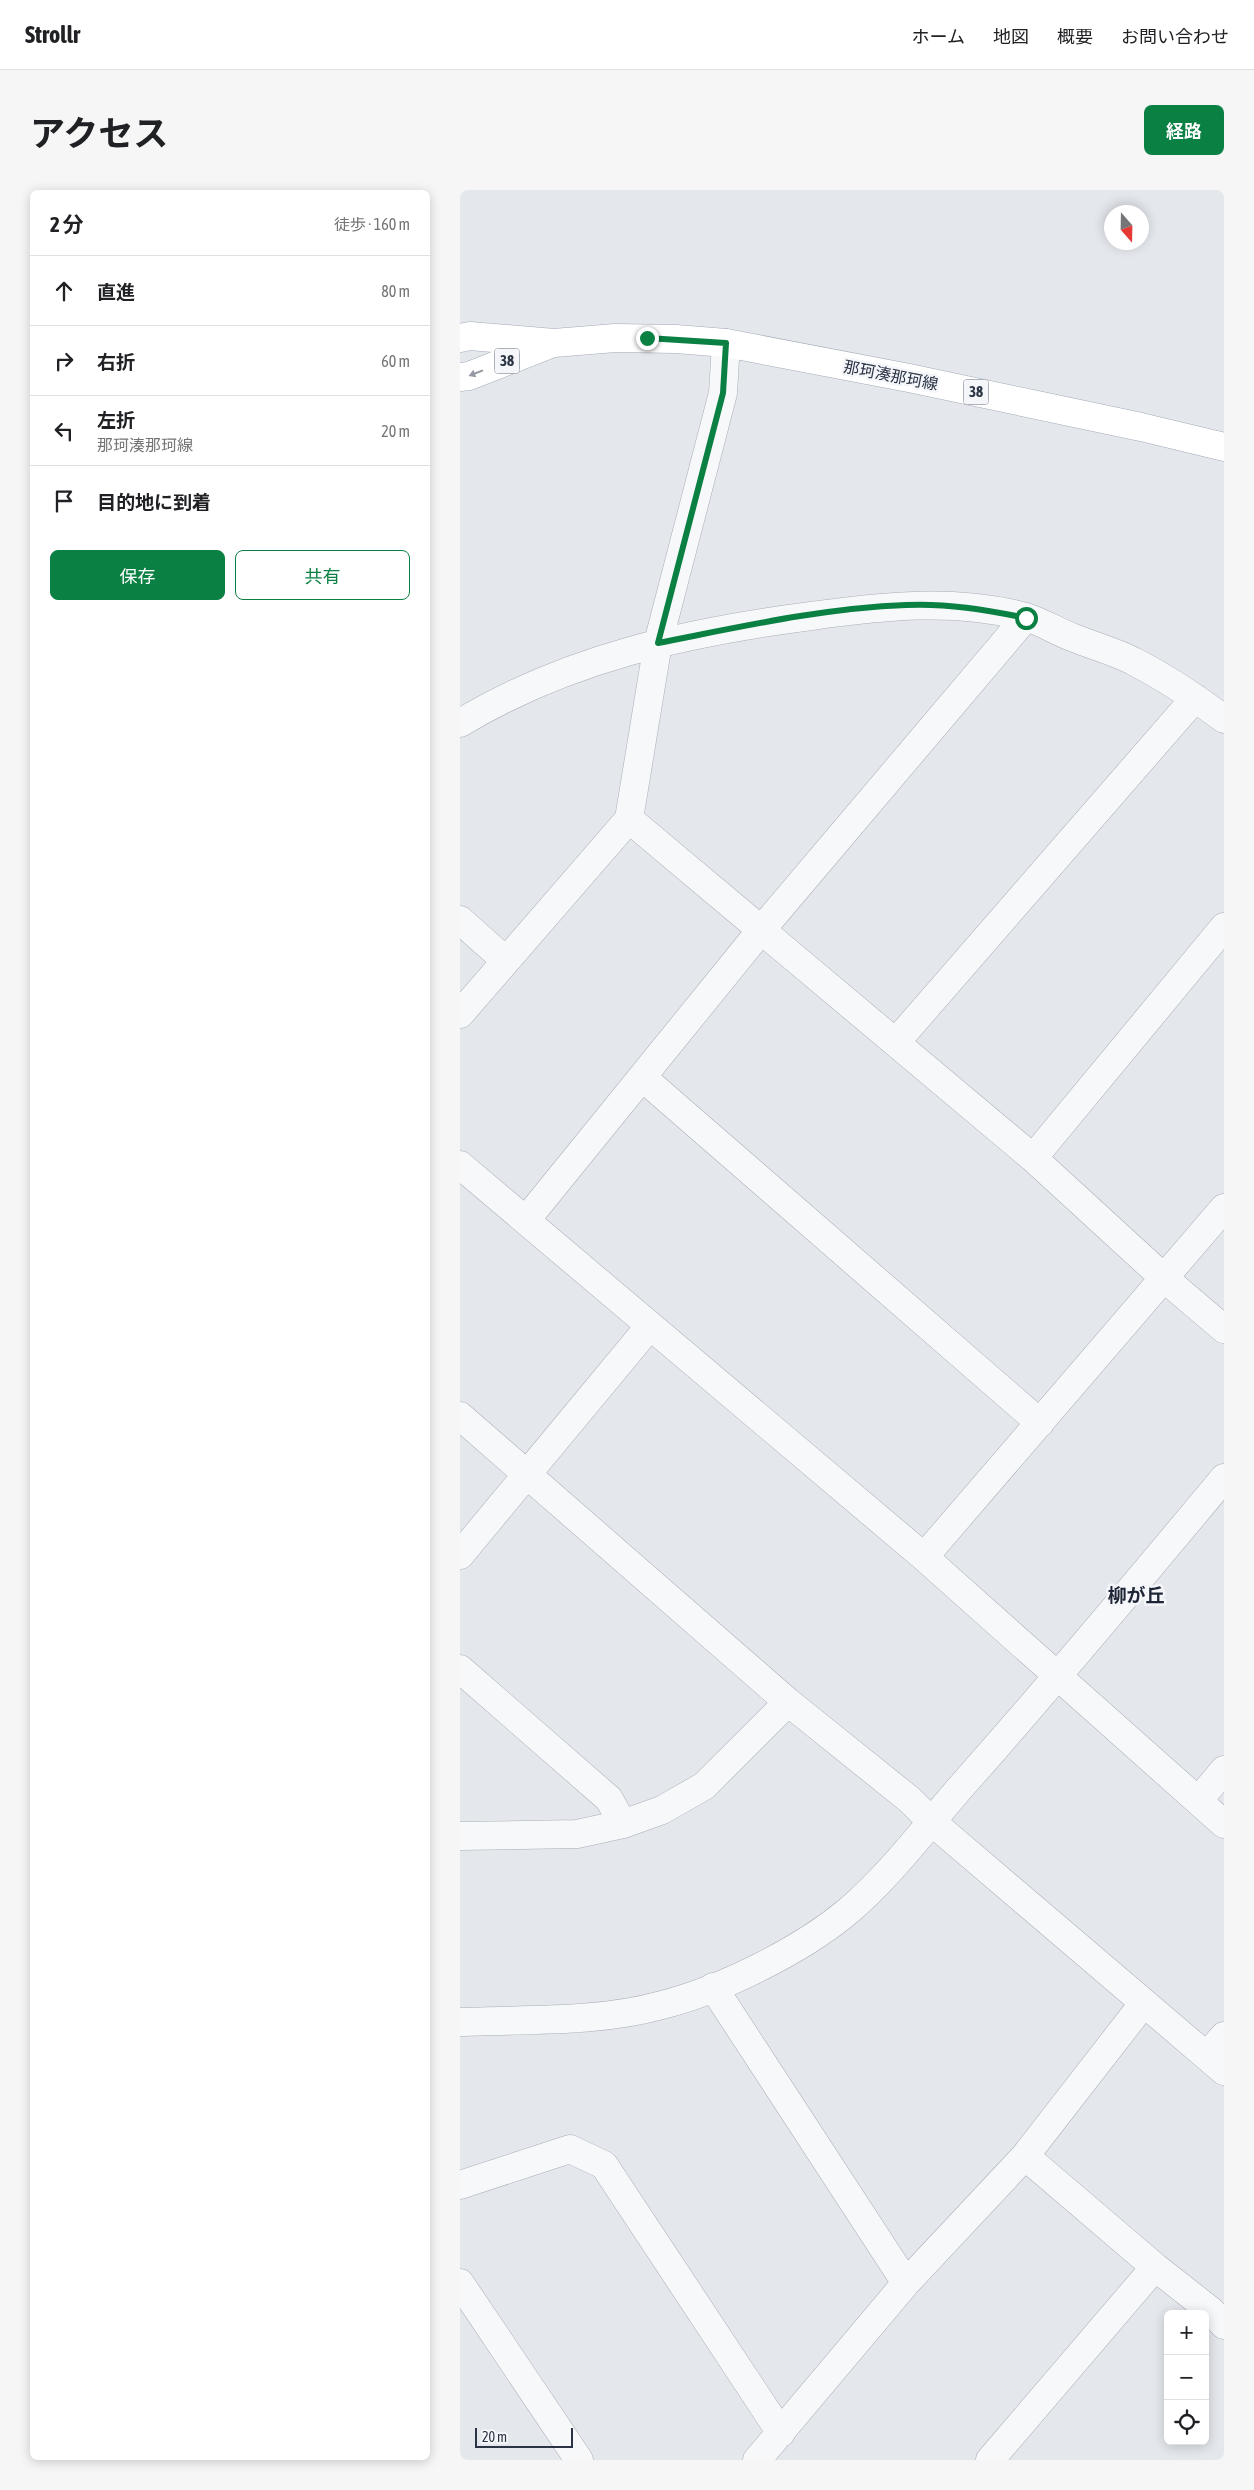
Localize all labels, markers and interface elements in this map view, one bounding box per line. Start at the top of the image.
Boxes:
text: Strollr [25,21,80,48]
text: ホーム [912,26,965,47]
text: 地図 [993,26,1029,47]
text: 概要 [1057,26,1093,47]
text: お問い合わせ [1121,26,1229,47]
button: 経路 [1144,105,1224,155]
text: アクセス [30,113,168,153]
north arrow [1104,205,1149,250]
text: 2 分 [50,212,84,236]
text: 徒歩 · 160 m [334,215,410,233]
icon: ahead [50,277,78,305]
text: 直進 [97,281,135,303]
text: 80 m [381,282,410,300]
route end [636,327,659,350]
icon: right [50,347,78,375]
road number: 38 [494,348,520,374]
text: 右折 [97,351,135,373]
text: 60 m [381,352,410,370]
street label: 那珂湊那珂線 [842,357,940,393]
one-way arrow [468,369,483,377]
road number: 38 [964,380,988,404]
text: 左折 [97,409,135,431]
icon: left [50,417,78,445]
text: 20 m [381,422,410,440]
text: 那珂湊那珂線 [97,436,193,454]
icon: arrive [50,487,78,515]
text: 目的地に到着 [97,491,211,513]
button: 保存 [50,550,225,600]
button: 共有 [235,550,410,600]
route start [1015,607,1038,630]
district label: 柳が丘 [1107,1584,1165,1606]
map controls [1164,2310,1209,2445]
button: + [1164,2310,1209,2355]
button: − [1164,2355,1209,2400]
button: locate [1164,2400,1209,2445]
scale bar [475,2425,572,2448]
text: 20 m [482,2429,507,2445]

